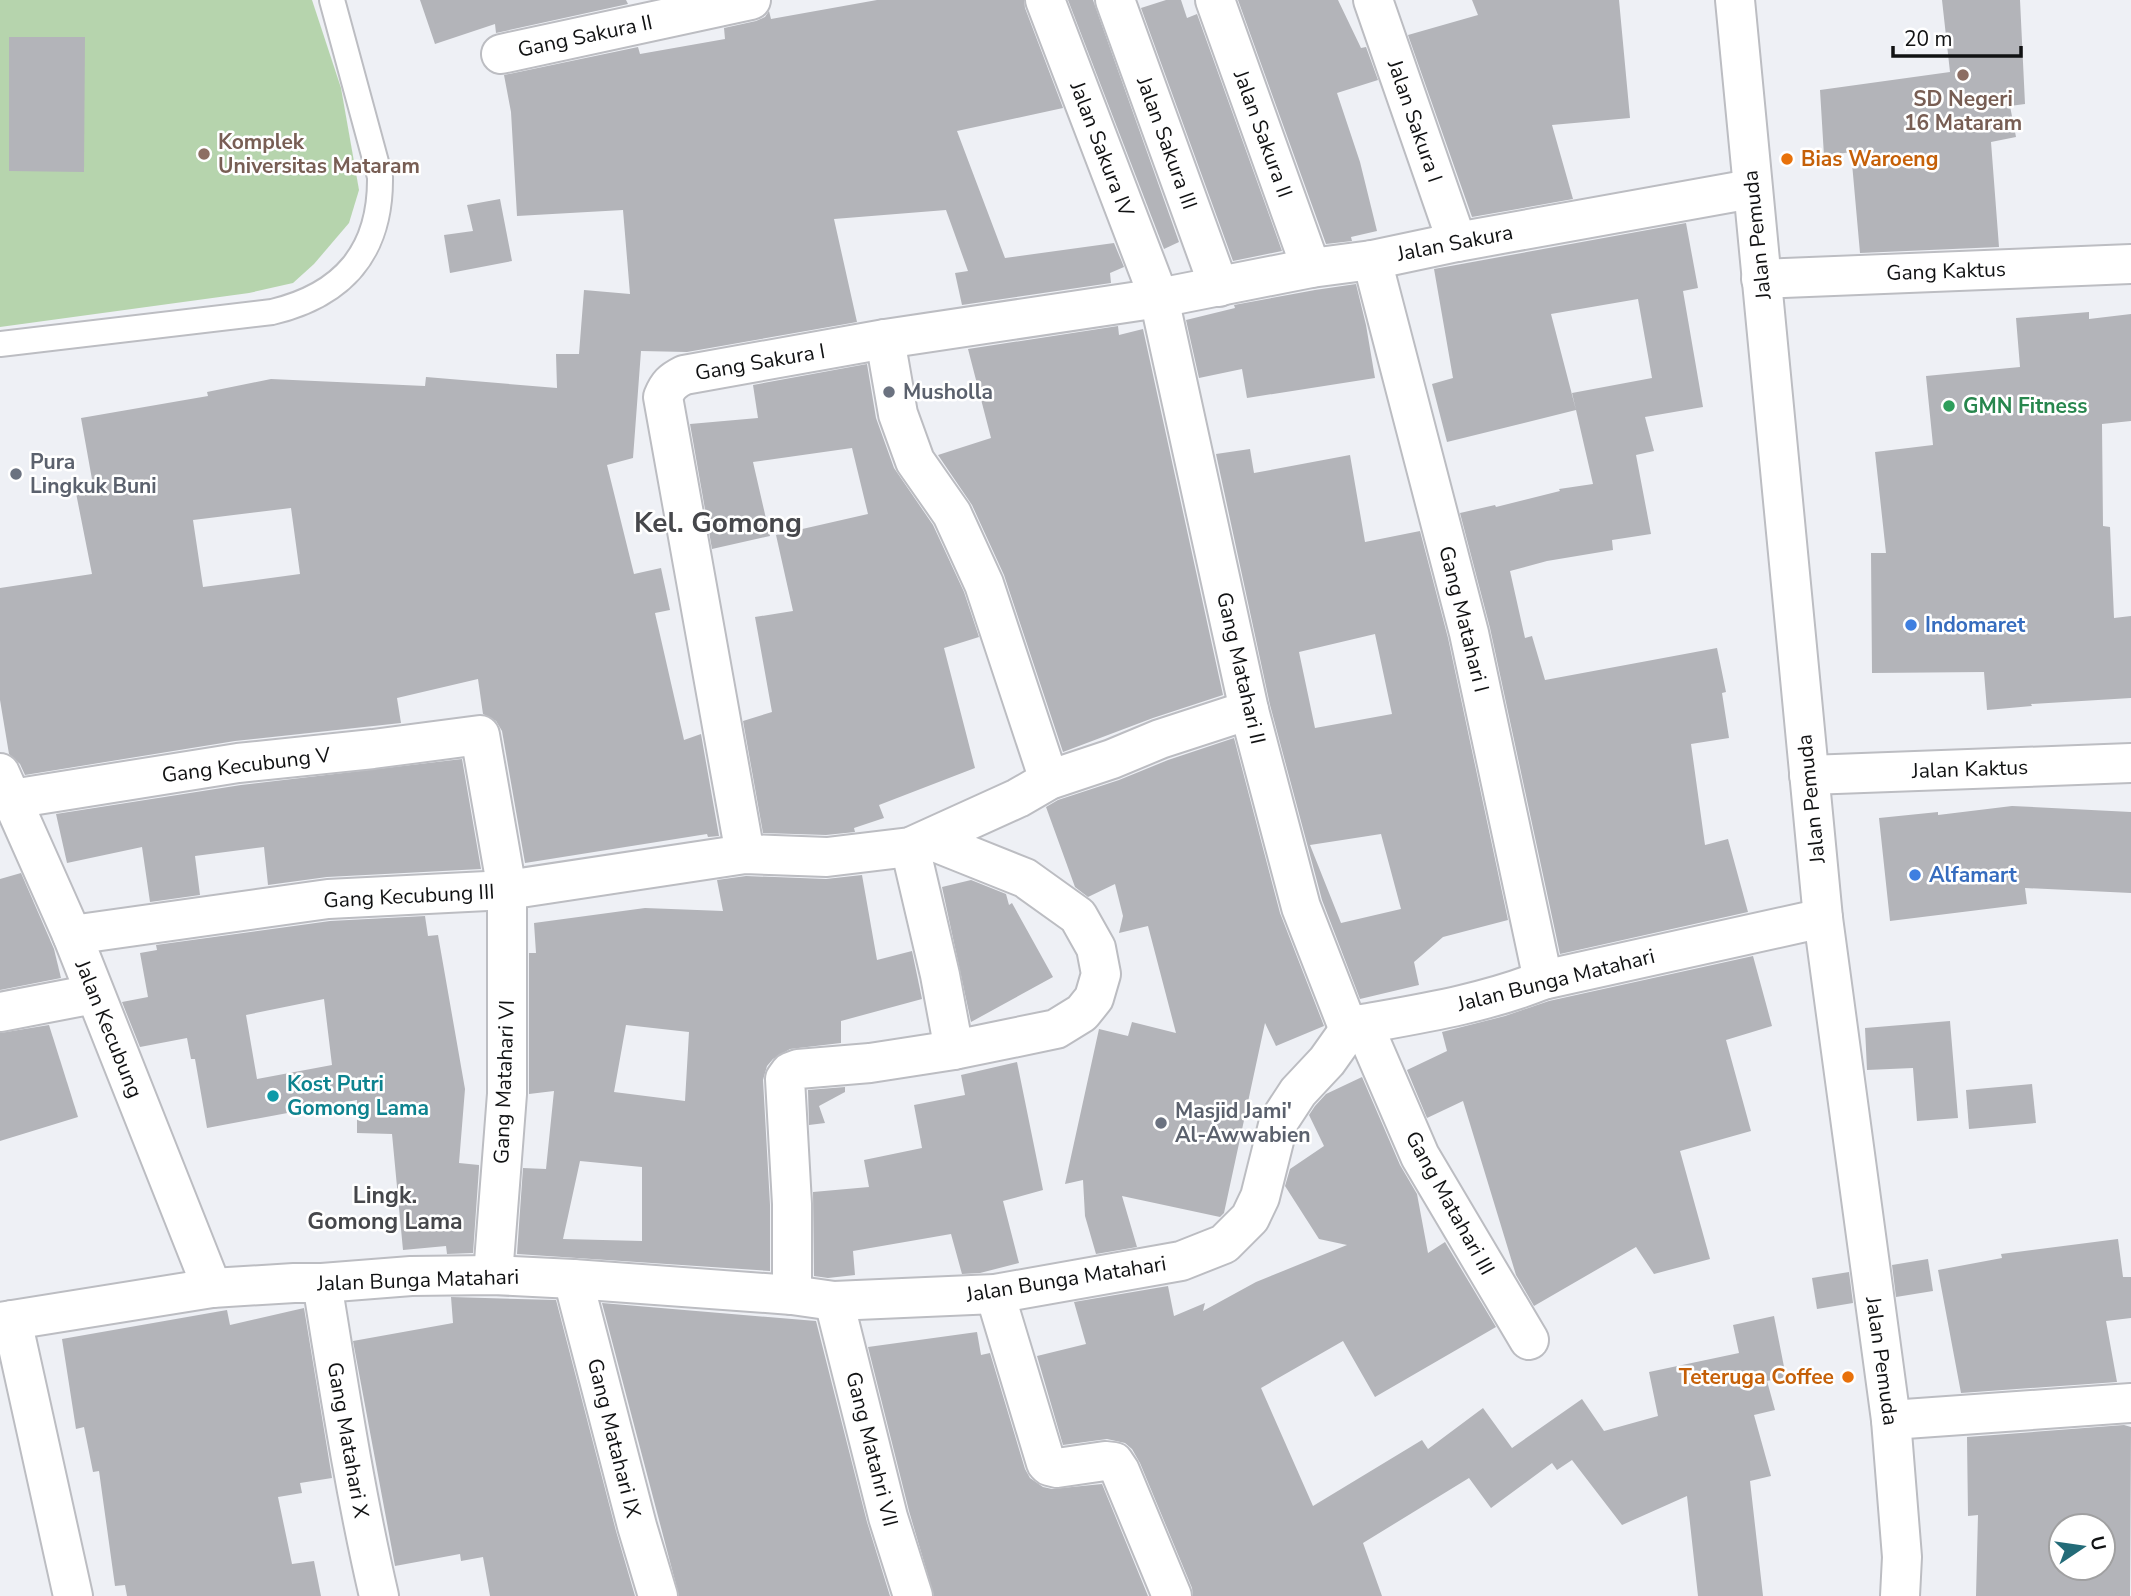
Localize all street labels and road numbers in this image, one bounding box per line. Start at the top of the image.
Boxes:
street label: Gang Sakura II [515,8,655,64]
street label: Jalan Sakura I [1381,55,1449,186]
street label: Jalan Sakura II [1227,65,1299,202]
street label: Jalan Sakura III [1130,72,1204,213]
street label: Jalan Sakura IV [1063,76,1141,221]
street label: Jalan Pemuda [1736,169,1778,302]
street label: Jalan Sakura [1394,218,1515,268]
street label: Gang Kaktus [1886,255,2006,287]
street label: Gang Sakura I [693,337,827,387]
street label: Gang Matahari I [1432,543,1496,695]
street label: Gang Matahari II [1210,589,1272,747]
street label: Jalan Pemuda [1790,733,1832,866]
street label: Gang Kecubung V [160,741,332,789]
street label: Jalan Kaktus [1910,753,2029,785]
street label: Gang Kecubung III [323,878,495,914]
street label: Jalan Bunga Matahari [1453,942,1658,1018]
street label: Jalan Kecubung [68,955,149,1102]
street label: Gang Matahari VI [487,999,521,1165]
street label: Gang Matahari III [1399,1126,1501,1280]
street label: Jalan Bunga Matahari [963,1249,1168,1309]
street label: Jalan Bunga Matahari [315,1262,520,1298]
street label: Jalan Pemuda [1859,1294,1905,1427]
street label: Gang Matahari IX [581,1355,647,1521]
street label: Gang Matahari X [320,1360,376,1521]
street label: Gang Matahri VII [839,1369,905,1529]

